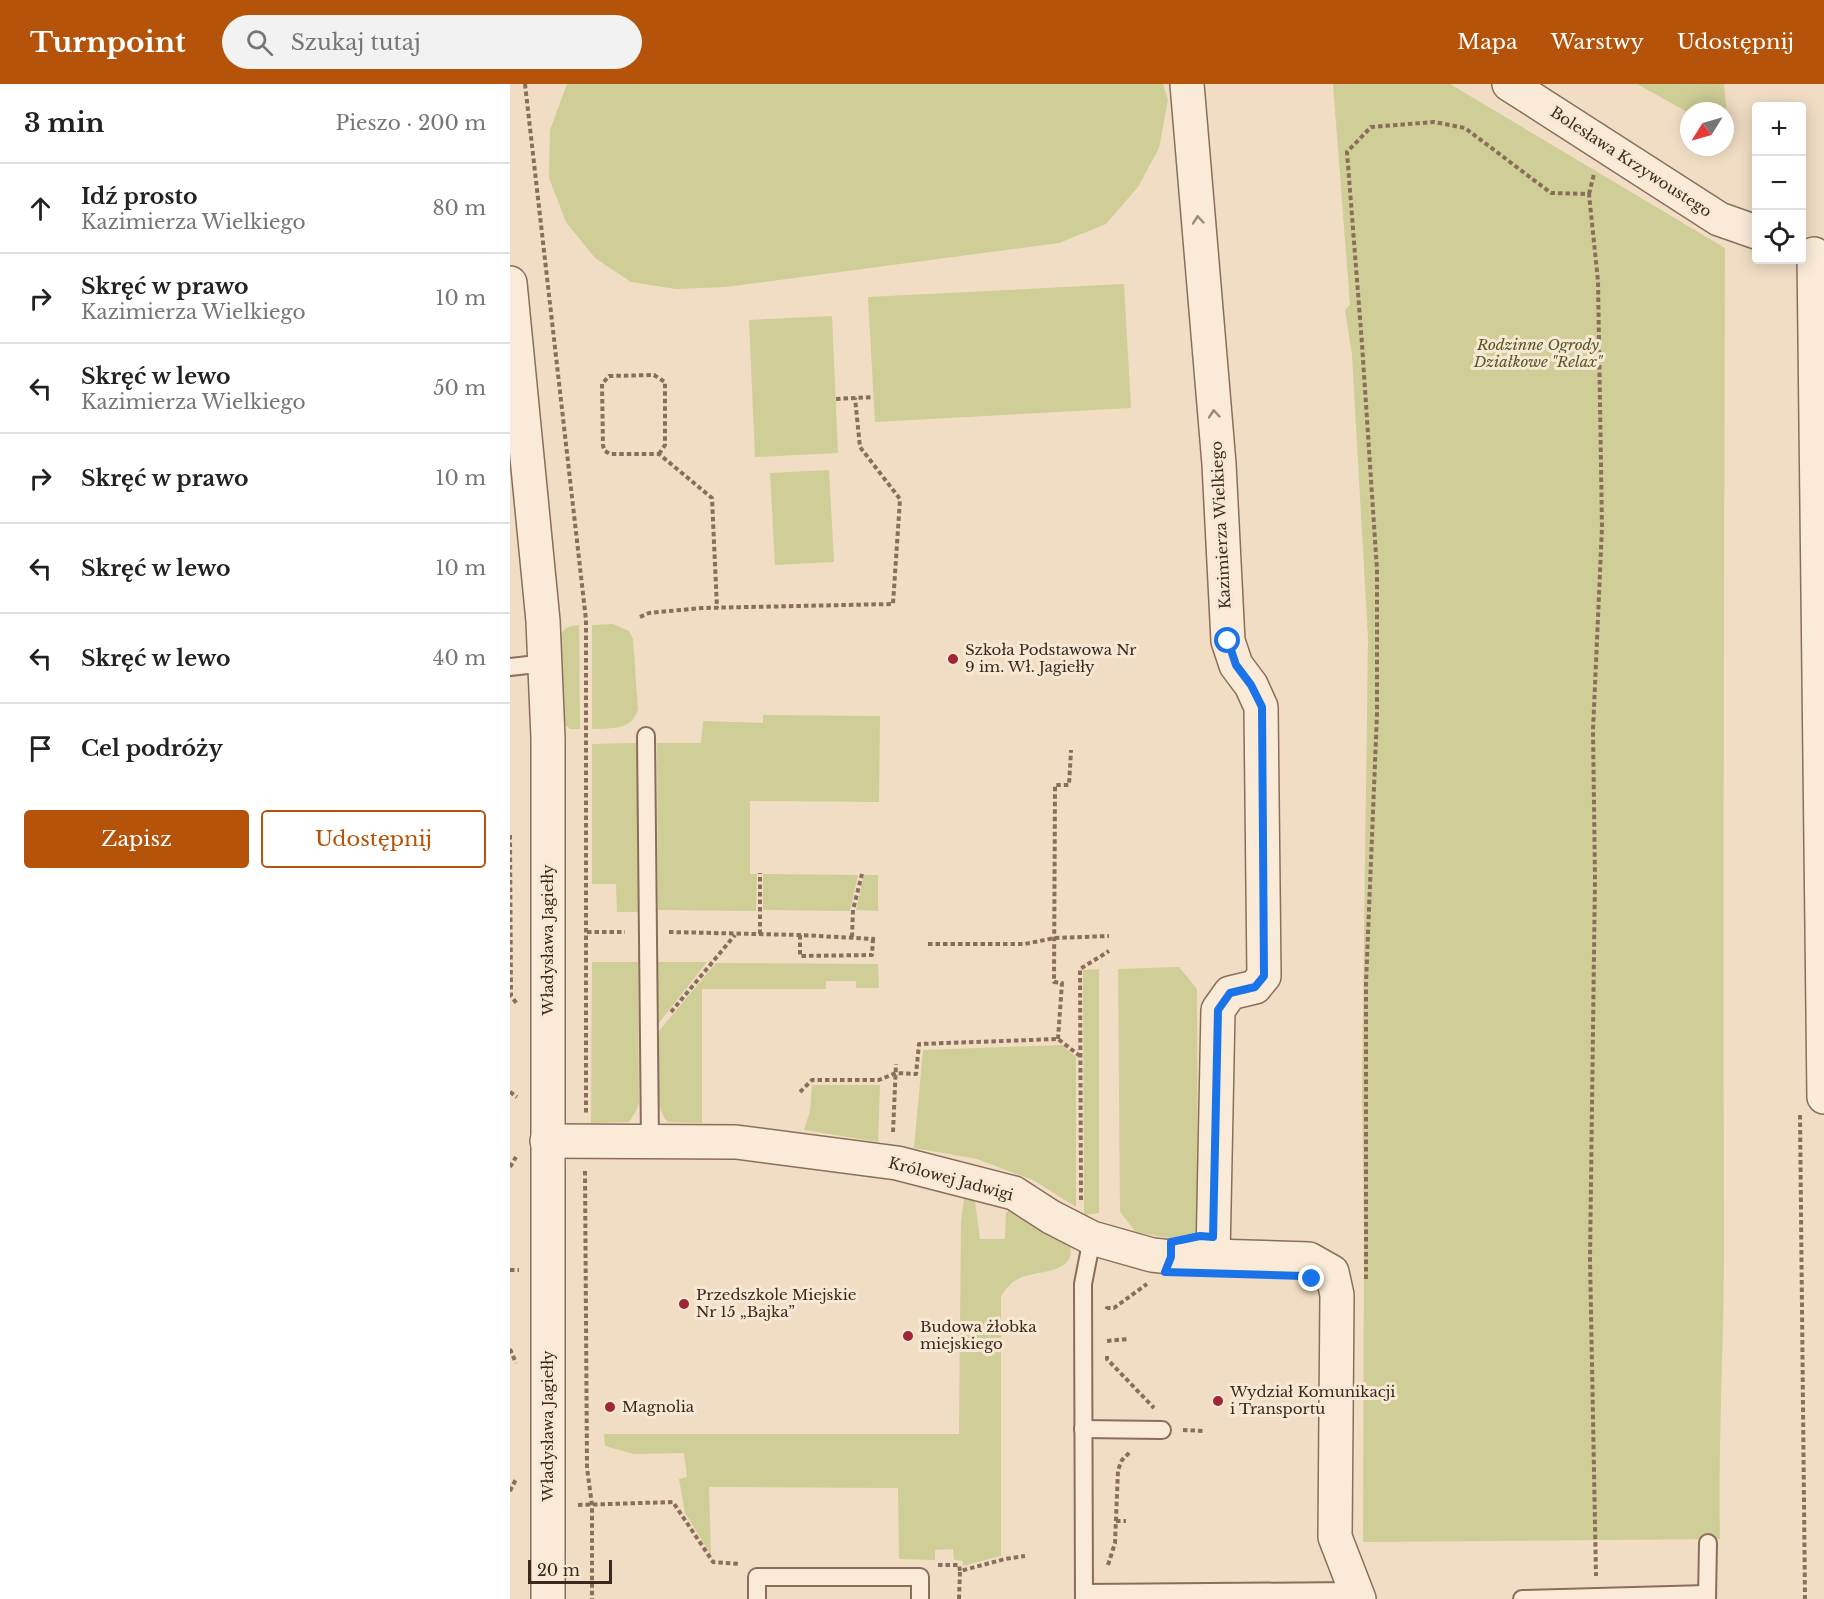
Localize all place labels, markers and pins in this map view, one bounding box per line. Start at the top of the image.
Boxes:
place label: Szkoła Podstawowa Nr 9 im. Wł. Jagiełły [965,640,1137,676]
marker: Szkoła Podstawowa Nr 9 im. Wł. Jagiełły [946,652,960,666]
place label: Przedszkole Miejskie Nr 15 „Bajka” [696,1285,856,1321]
marker: Przedszkole Miejskie Nr 15 „Bajka” [677,1297,691,1311]
place label: Budowa żłobka miejskiego [920,1317,1037,1353]
marker: Budowa żłobka miejskiego [901,1329,915,1343]
place label: Wydział Komunikacji i Transportu [1229,1382,1395,1418]
marker: Wydział Komunikacji i Transportu [1211,1394,1225,1408]
place label: Magnolia [622,1397,695,1416]
marker: Magnolia [603,1400,617,1414]

